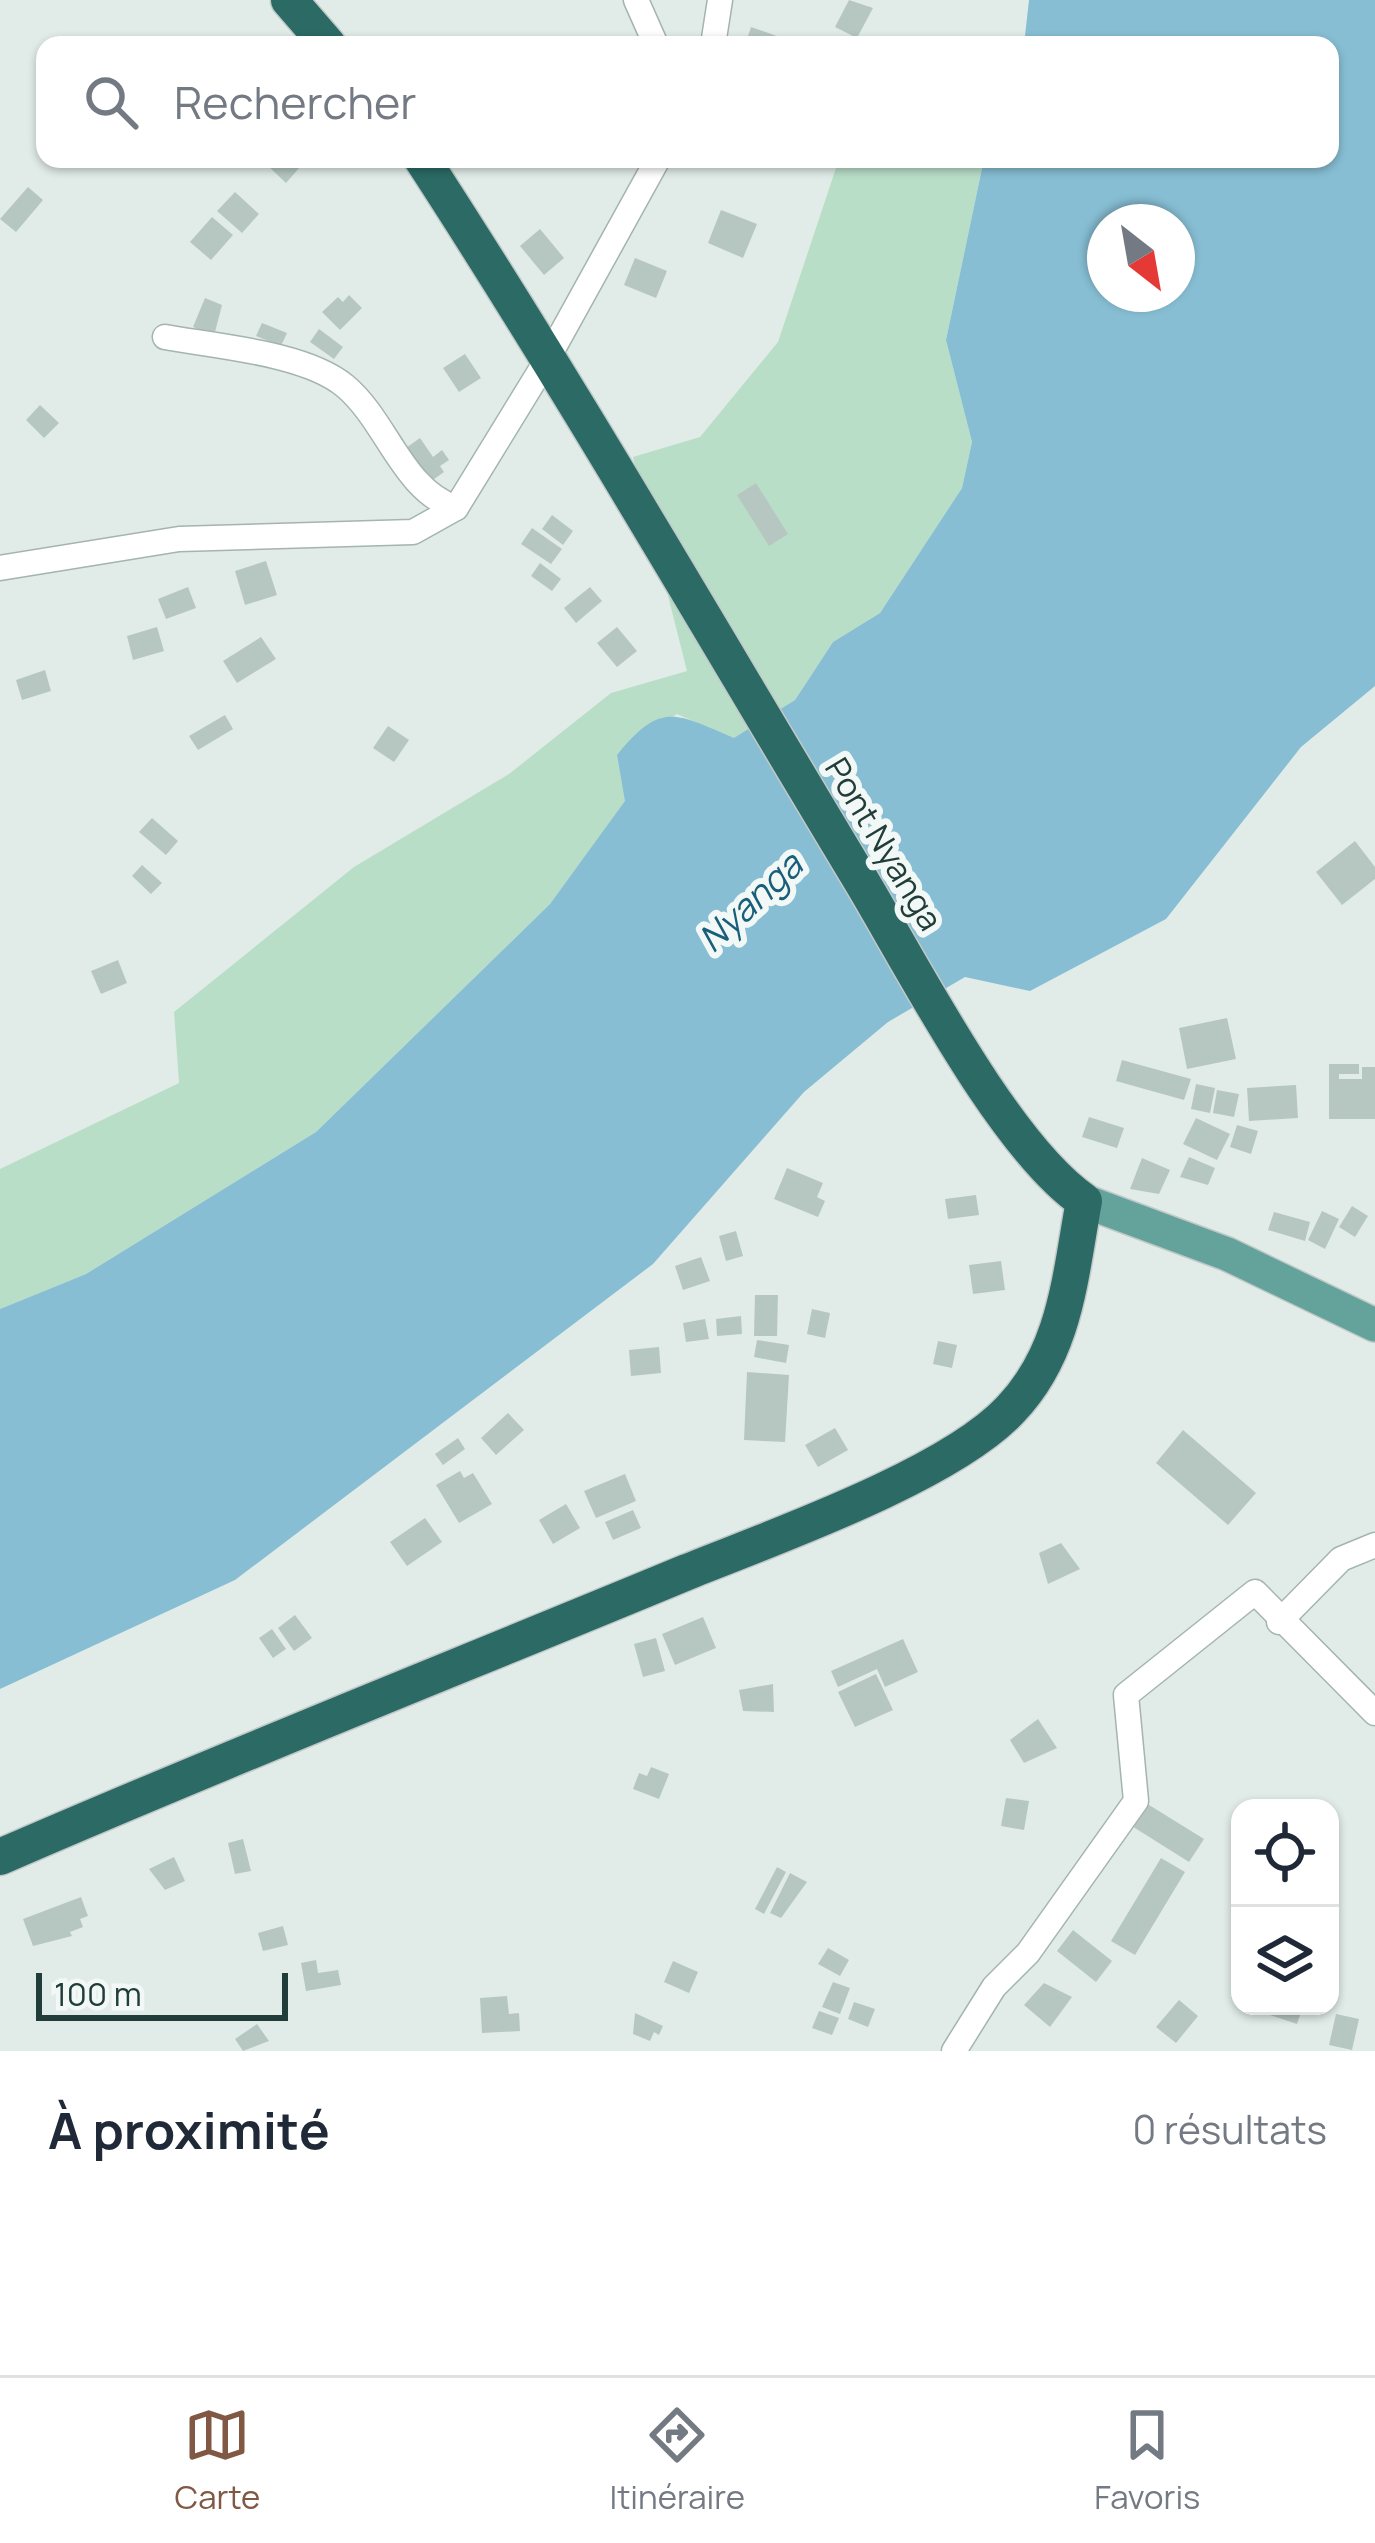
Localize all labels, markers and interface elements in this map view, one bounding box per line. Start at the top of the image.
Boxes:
search box [36,36,1339,168]
icon: search [78,69,144,135]
text: Rechercher [174,71,417,133]
north arrow [1087,204,1195,312]
street label: Pont Nyanga [815,749,954,938]
water label: Nyanga [687,840,814,962]
map controls [1231,1799,1339,2015]
button: locate [1231,1799,1339,1907]
button: layers [1231,1907,1339,2015]
scale bar [36,1967,288,2020]
text: 100 m [54,1971,142,2016]
text: À proximité [48,2095,330,2164]
text: 0 résultats [1132,2102,1327,2156]
tab: Carte [175,2402,260,2519]
tab: Itinéraire [609,2402,745,2519]
tab: Favoris [1094,2402,1200,2519]

